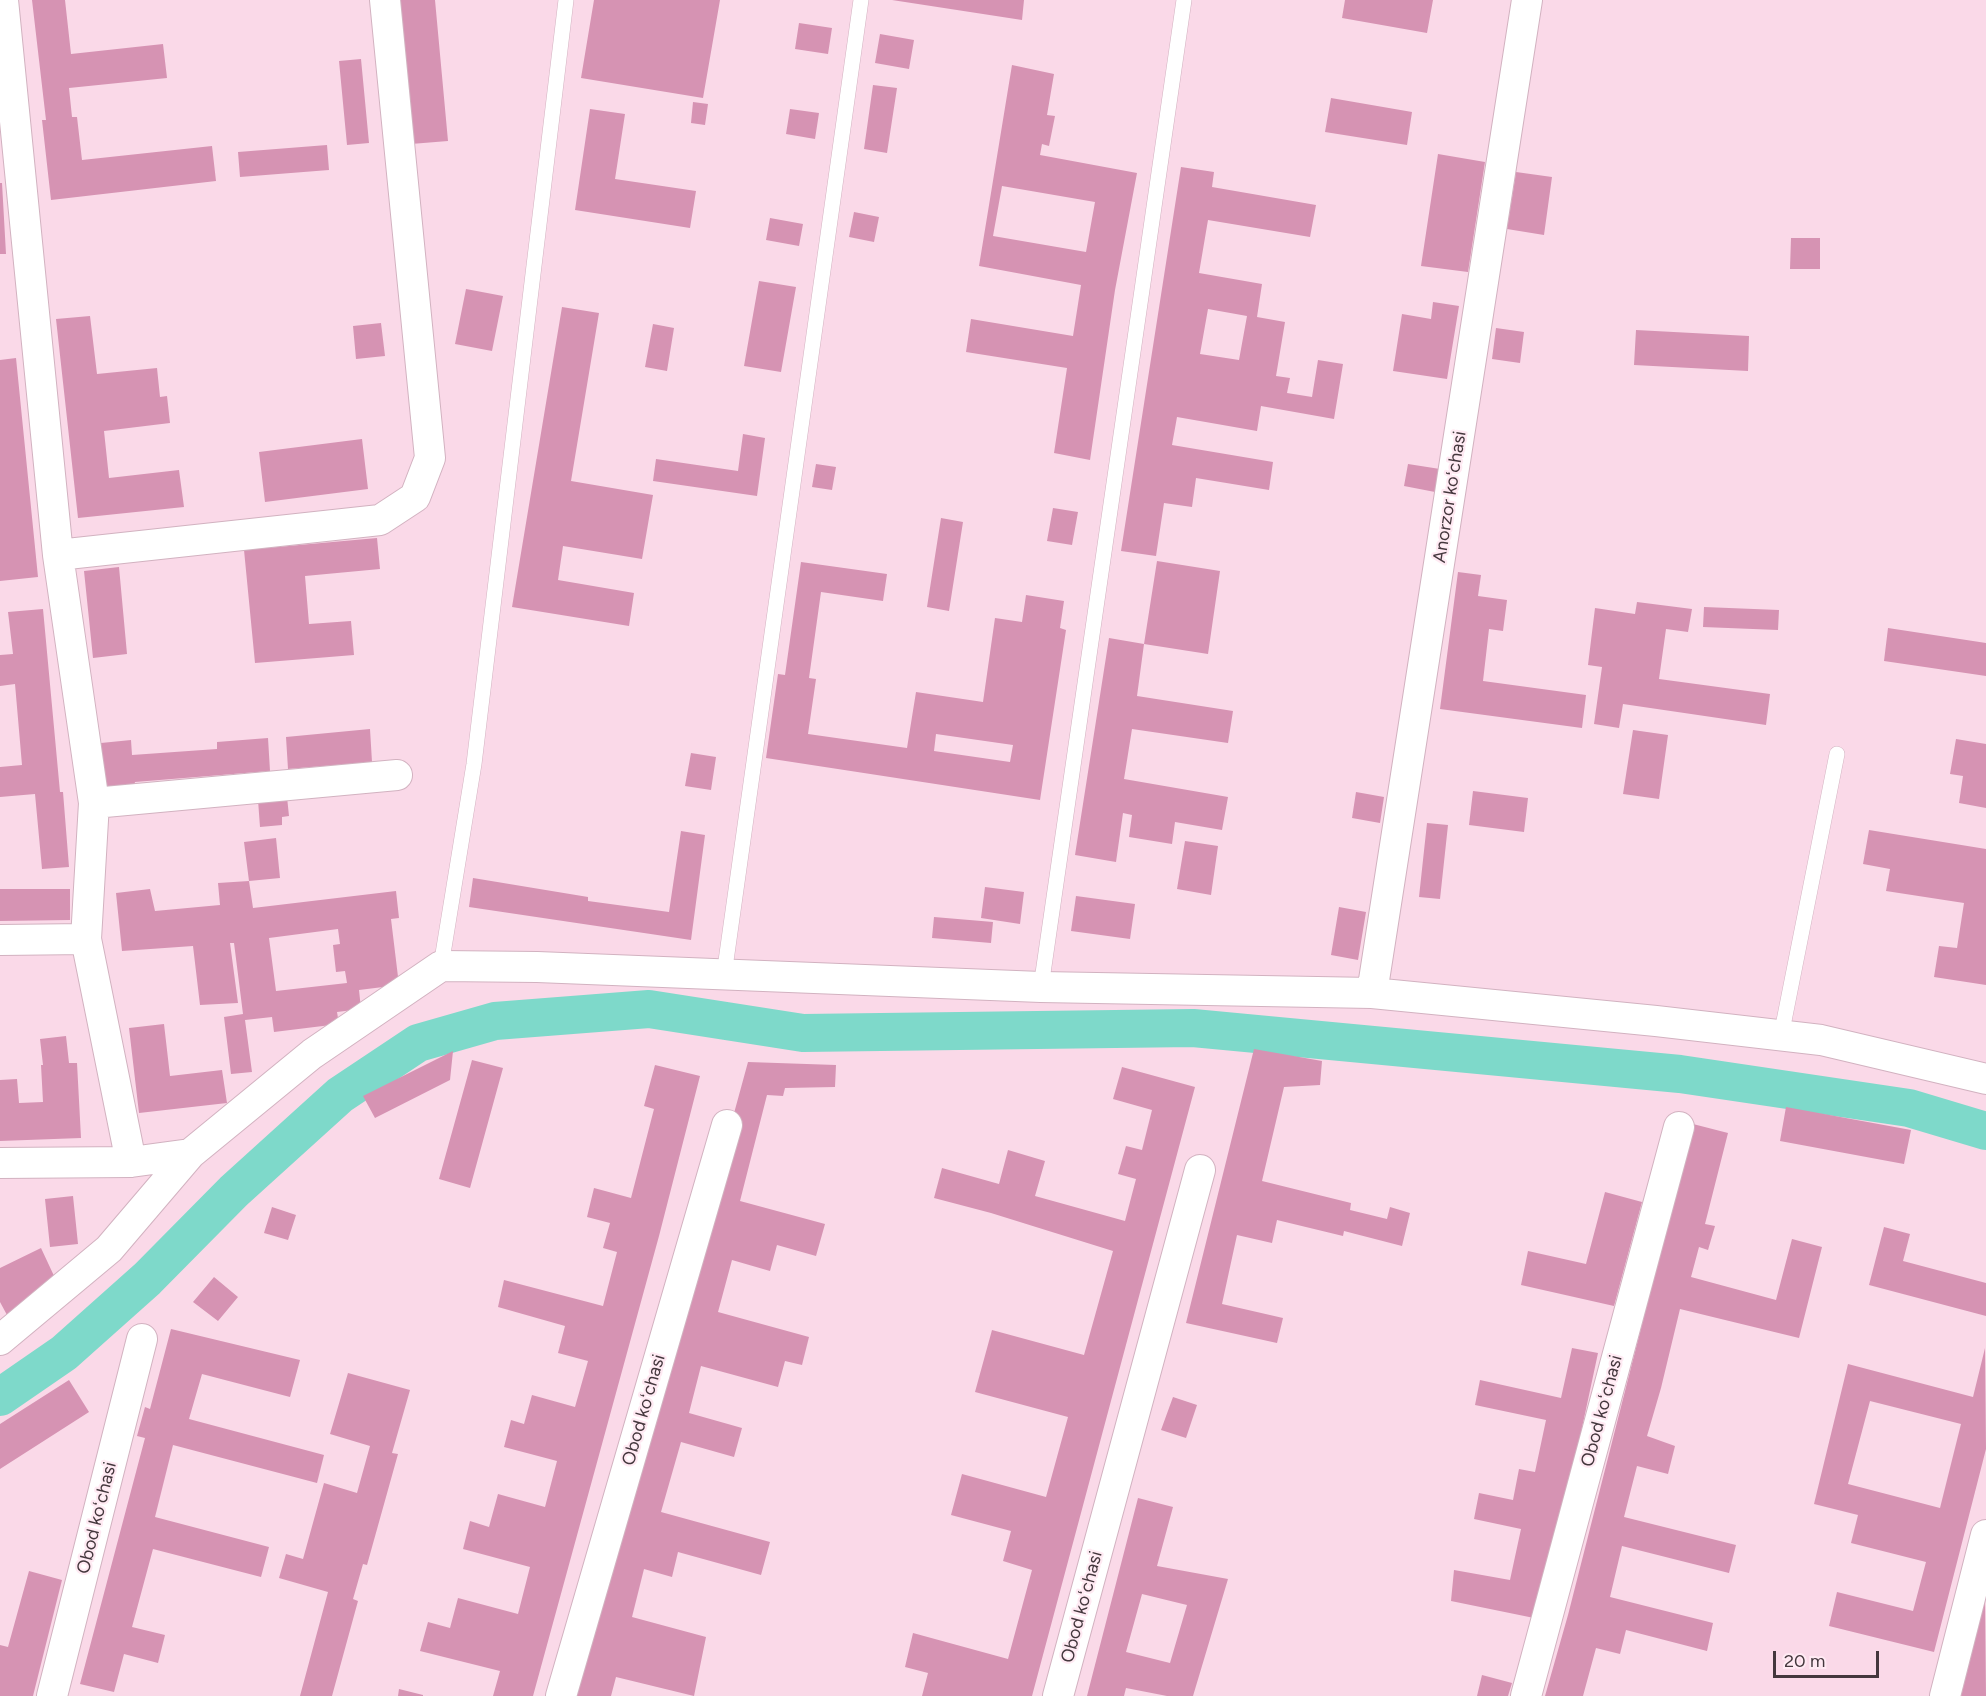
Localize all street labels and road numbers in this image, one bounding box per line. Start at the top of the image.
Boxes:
street label: Anorzor koʻchasi [1429,430,1471,564]
street label: Obod koʻchasi [618,1352,670,1468]
street label: Obod koʻchasi [1577,1353,1627,1469]
street label: Obod koʻchasi [73,1460,121,1576]
street label: Obod koʻchasi [1057,1549,1107,1665]

